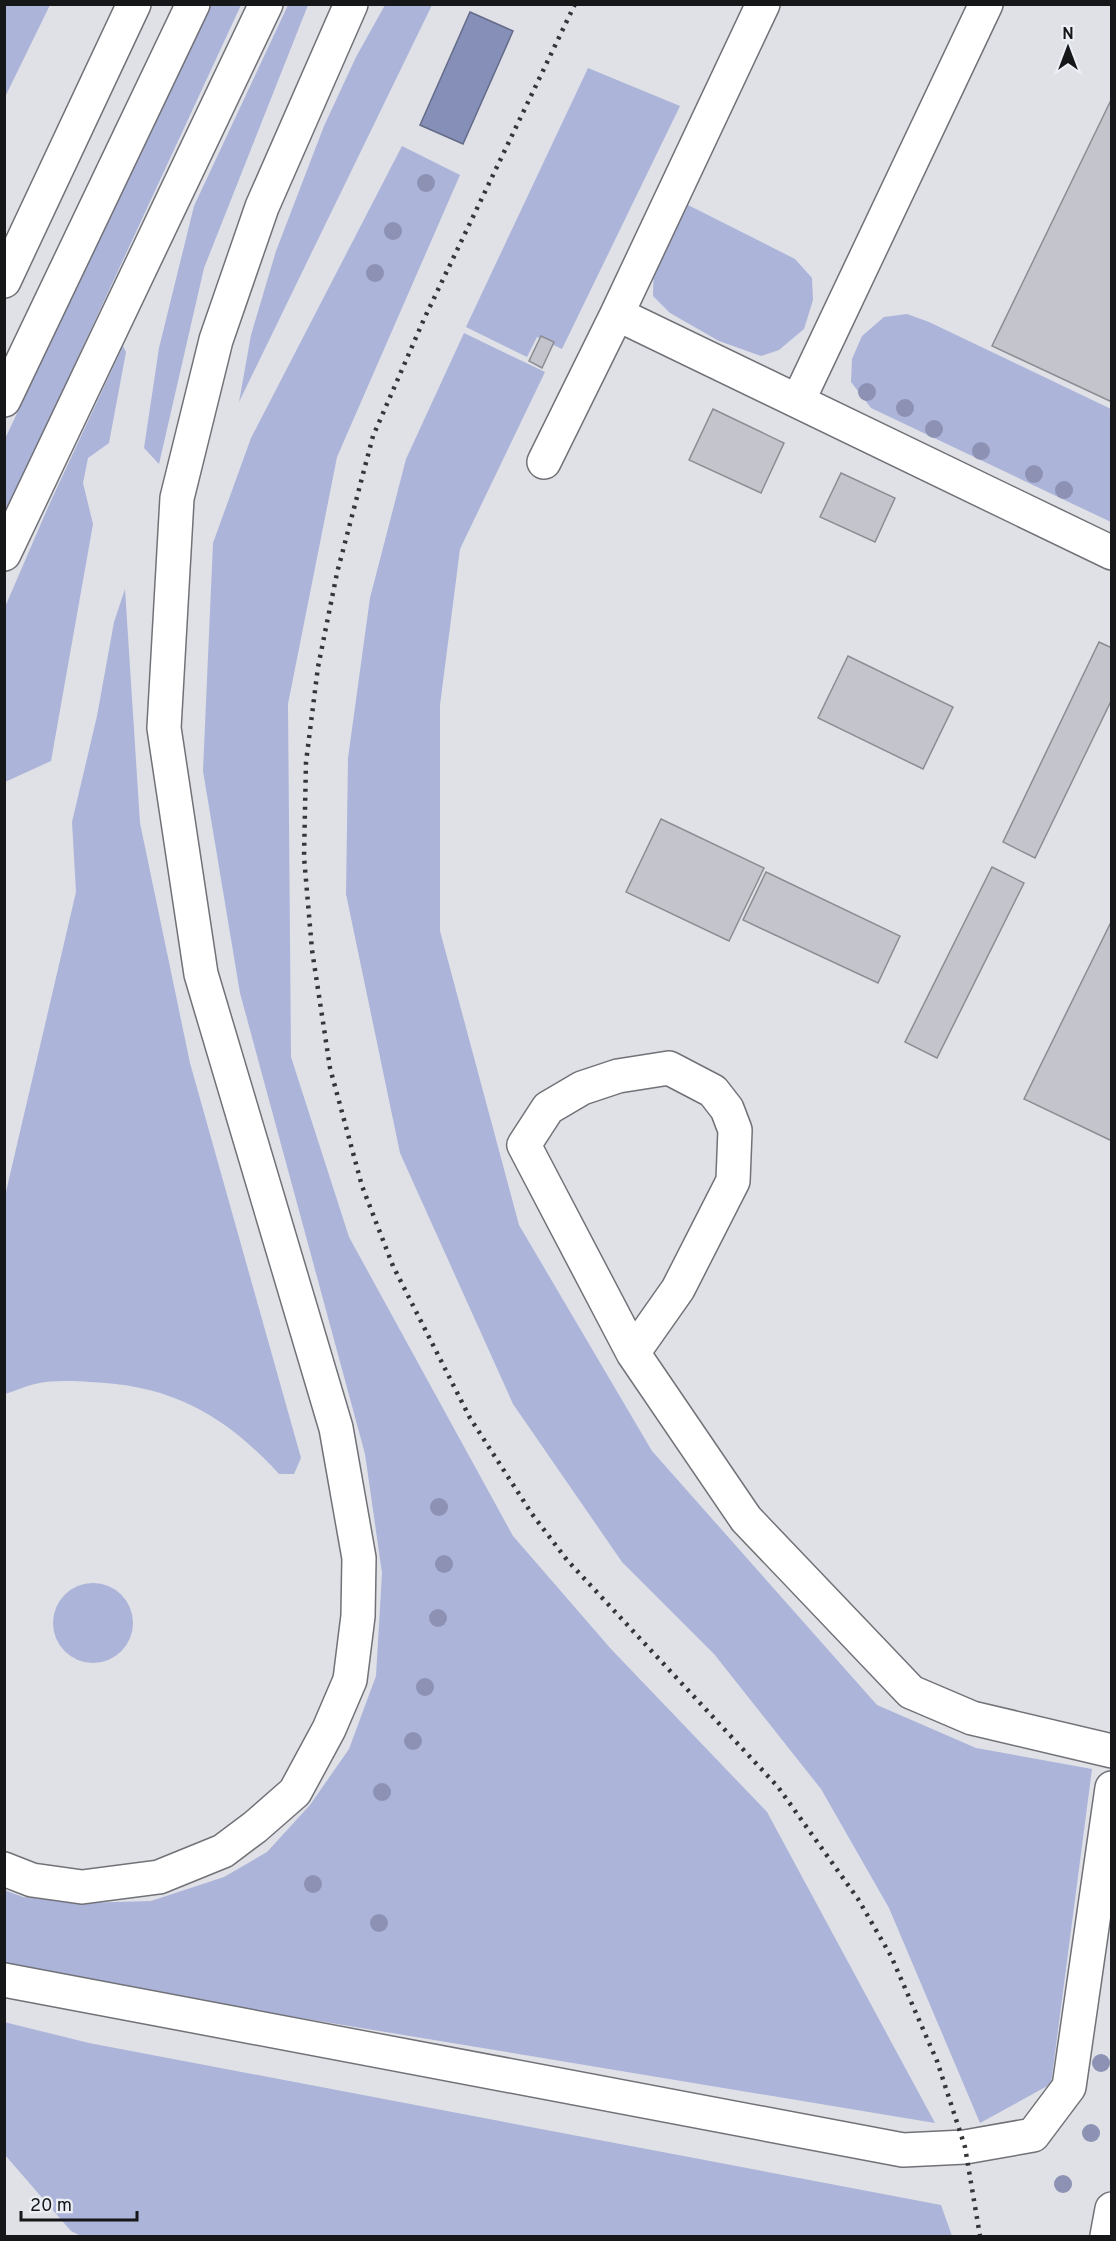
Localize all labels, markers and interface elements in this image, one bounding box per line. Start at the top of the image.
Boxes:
north arrow [1038,18,1098,78]
text: N [1062,25,1074,45]
scale bar [21,2184,136,2222]
text: 20 m [30,2195,72,2218]

